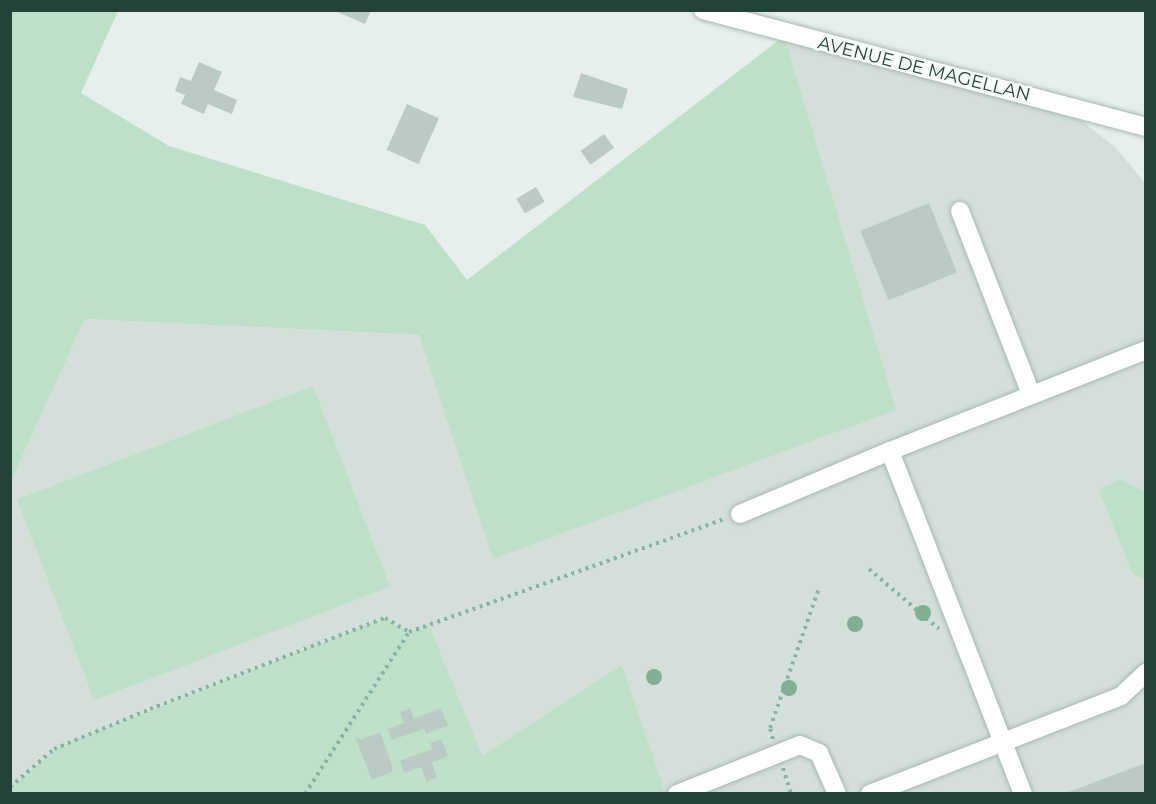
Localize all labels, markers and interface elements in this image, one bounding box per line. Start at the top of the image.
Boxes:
street label: AVENUE DE MAGELLAN [815,32,1033,106]

